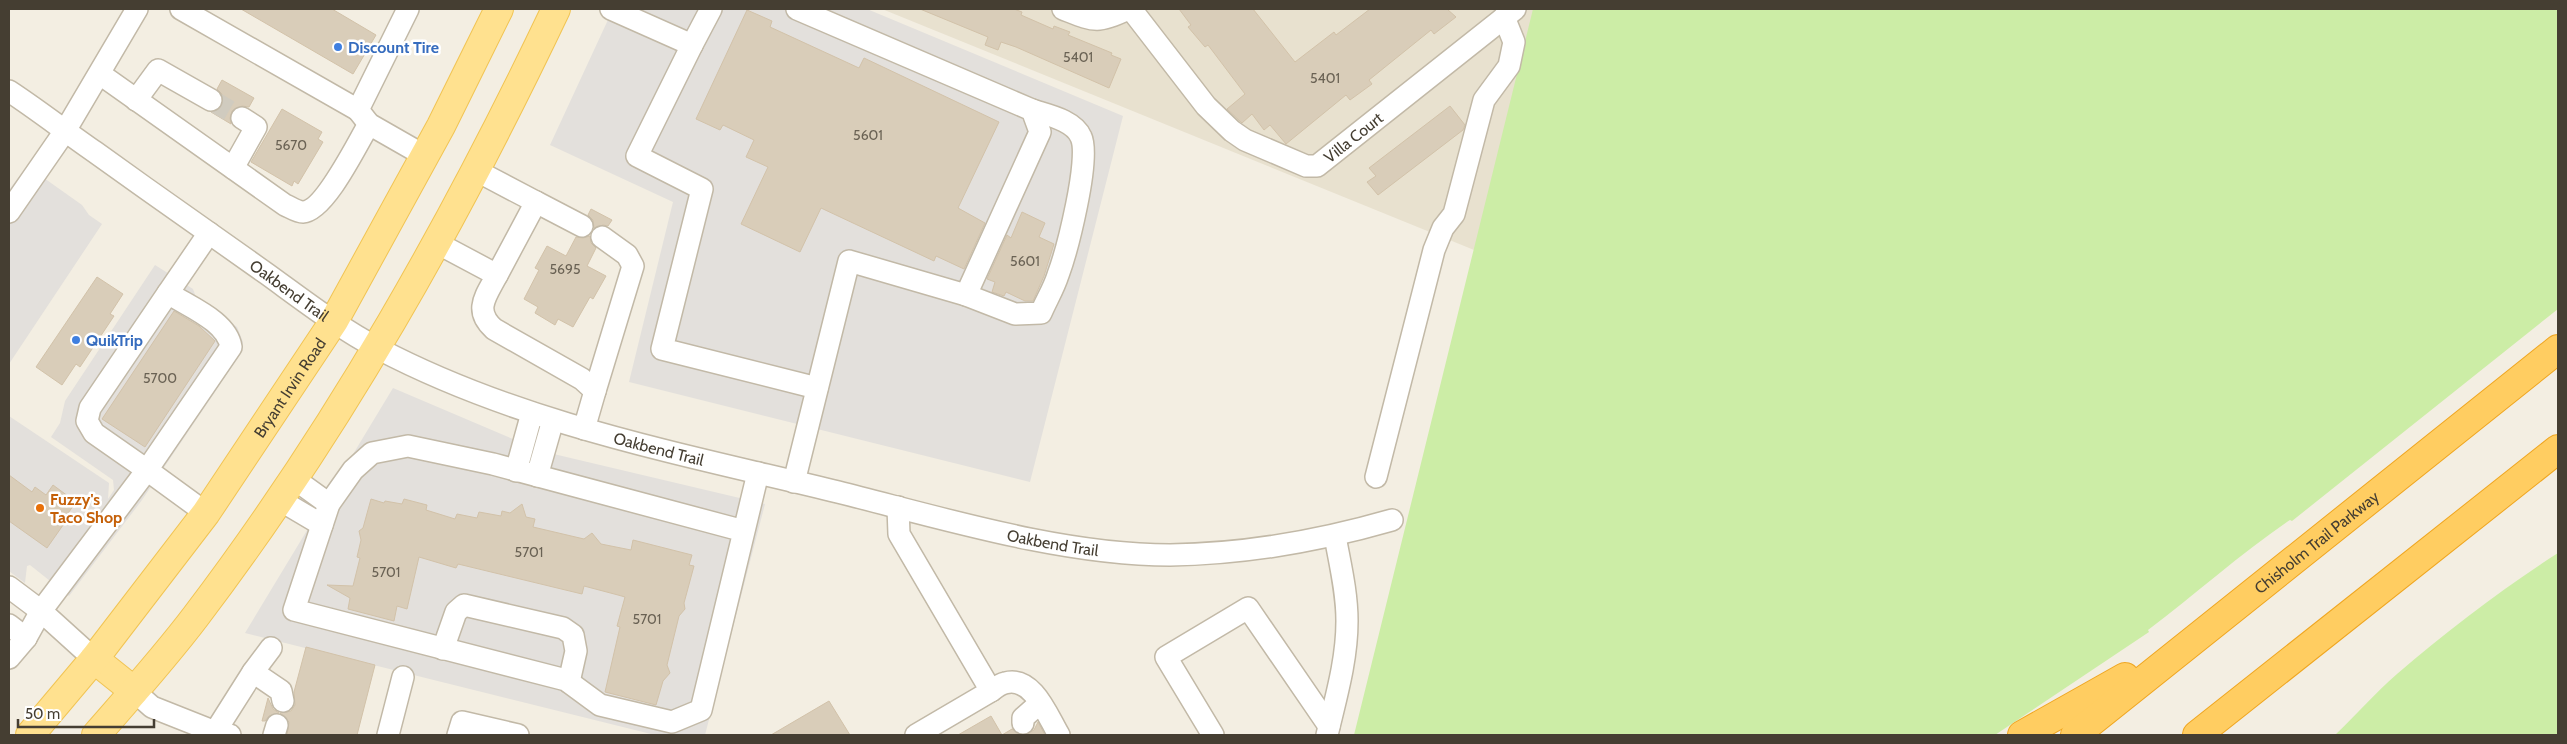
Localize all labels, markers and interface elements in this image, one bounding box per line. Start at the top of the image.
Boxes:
place label: Discount Tire [348,38,439,57]
marker: Discount Tire [332,41,344,53]
house number: 5401 [1063,48,1093,66]
house number: 5401 [1310,69,1340,87]
street label: Villa Court [1320,108,1387,167]
house number: 5601 [853,126,883,144]
house number: 5670 [275,136,307,154]
house number: 5601 [1010,252,1040,270]
street label: Oakbend Trail [246,256,332,326]
house number: 5695 [549,260,581,278]
place label: QuikTrip [86,331,143,350]
marker: QuikTrip [70,334,82,346]
street label: Bryant Irvin Road [250,335,330,441]
house number: 5700 [143,369,177,387]
street label: Oakbend Trail [611,429,706,470]
street label: Chisholm Trail Parkway [2251,487,2383,598]
place label: Fuzzy's Taco Shop [50,490,122,527]
marker: Fuzzy's Taco Shop [34,502,46,514]
street label: Oakbend Trail [1005,525,1100,560]
house number: 5701 [515,543,543,561]
house number: 5701 [372,563,400,581]
house number: 5701 [633,610,661,628]
scale bar [18,696,154,728]
text: 50 m [25,705,60,723]

